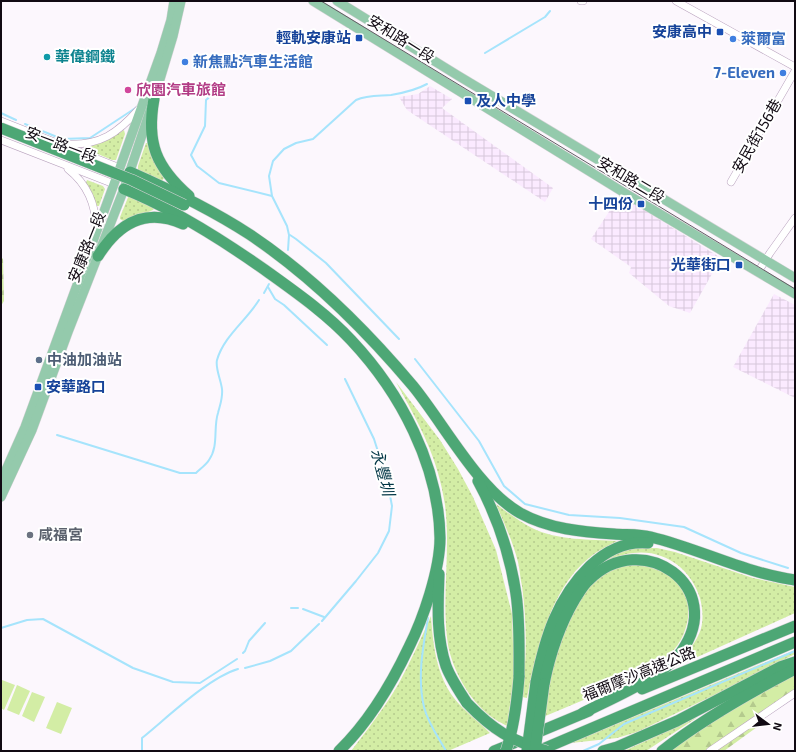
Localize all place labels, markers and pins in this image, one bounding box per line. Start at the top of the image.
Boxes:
place label: 安康高中 [652,22,712,40]
marker: 安康高中 [715,27,725,37]
place label: 輕軌安康站 [276,28,351,46]
place label: 萊爾富 [741,29,786,47]
marker: 輕軌安康站 [354,33,364,43]
marker: 萊爾富 [728,34,738,44]
place label: 華偉鋼鐵 [55,47,115,65]
marker: 華偉鋼鐵 [42,52,52,62]
place label: 新焦點汽車生活館 [193,52,313,70]
marker: 新焦點汽車生活館 [180,57,190,67]
place label: 7-Eleven [713,63,775,81]
marker: 7-Eleven [778,68,788,78]
place label: 欣園汽車旅館 [136,80,226,98]
marker: 欣園汽車旅館 [123,85,133,95]
place label: 及人中學 [476,91,536,109]
marker: 及人中學 [463,96,473,106]
place label: 十四份 [588,194,633,212]
marker: 十四份 [636,199,646,209]
place label: 光華街口 [671,255,731,273]
marker: 光華街口 [734,260,744,270]
place label: 中油加油站 [47,350,122,368]
marker: 中油加油站 [34,355,44,365]
place label: 安華路口 [46,377,106,395]
marker: 安華路口 [33,382,43,392]
place label: 咸福宮 [38,525,83,543]
marker: 咸福宮 [25,530,35,540]

